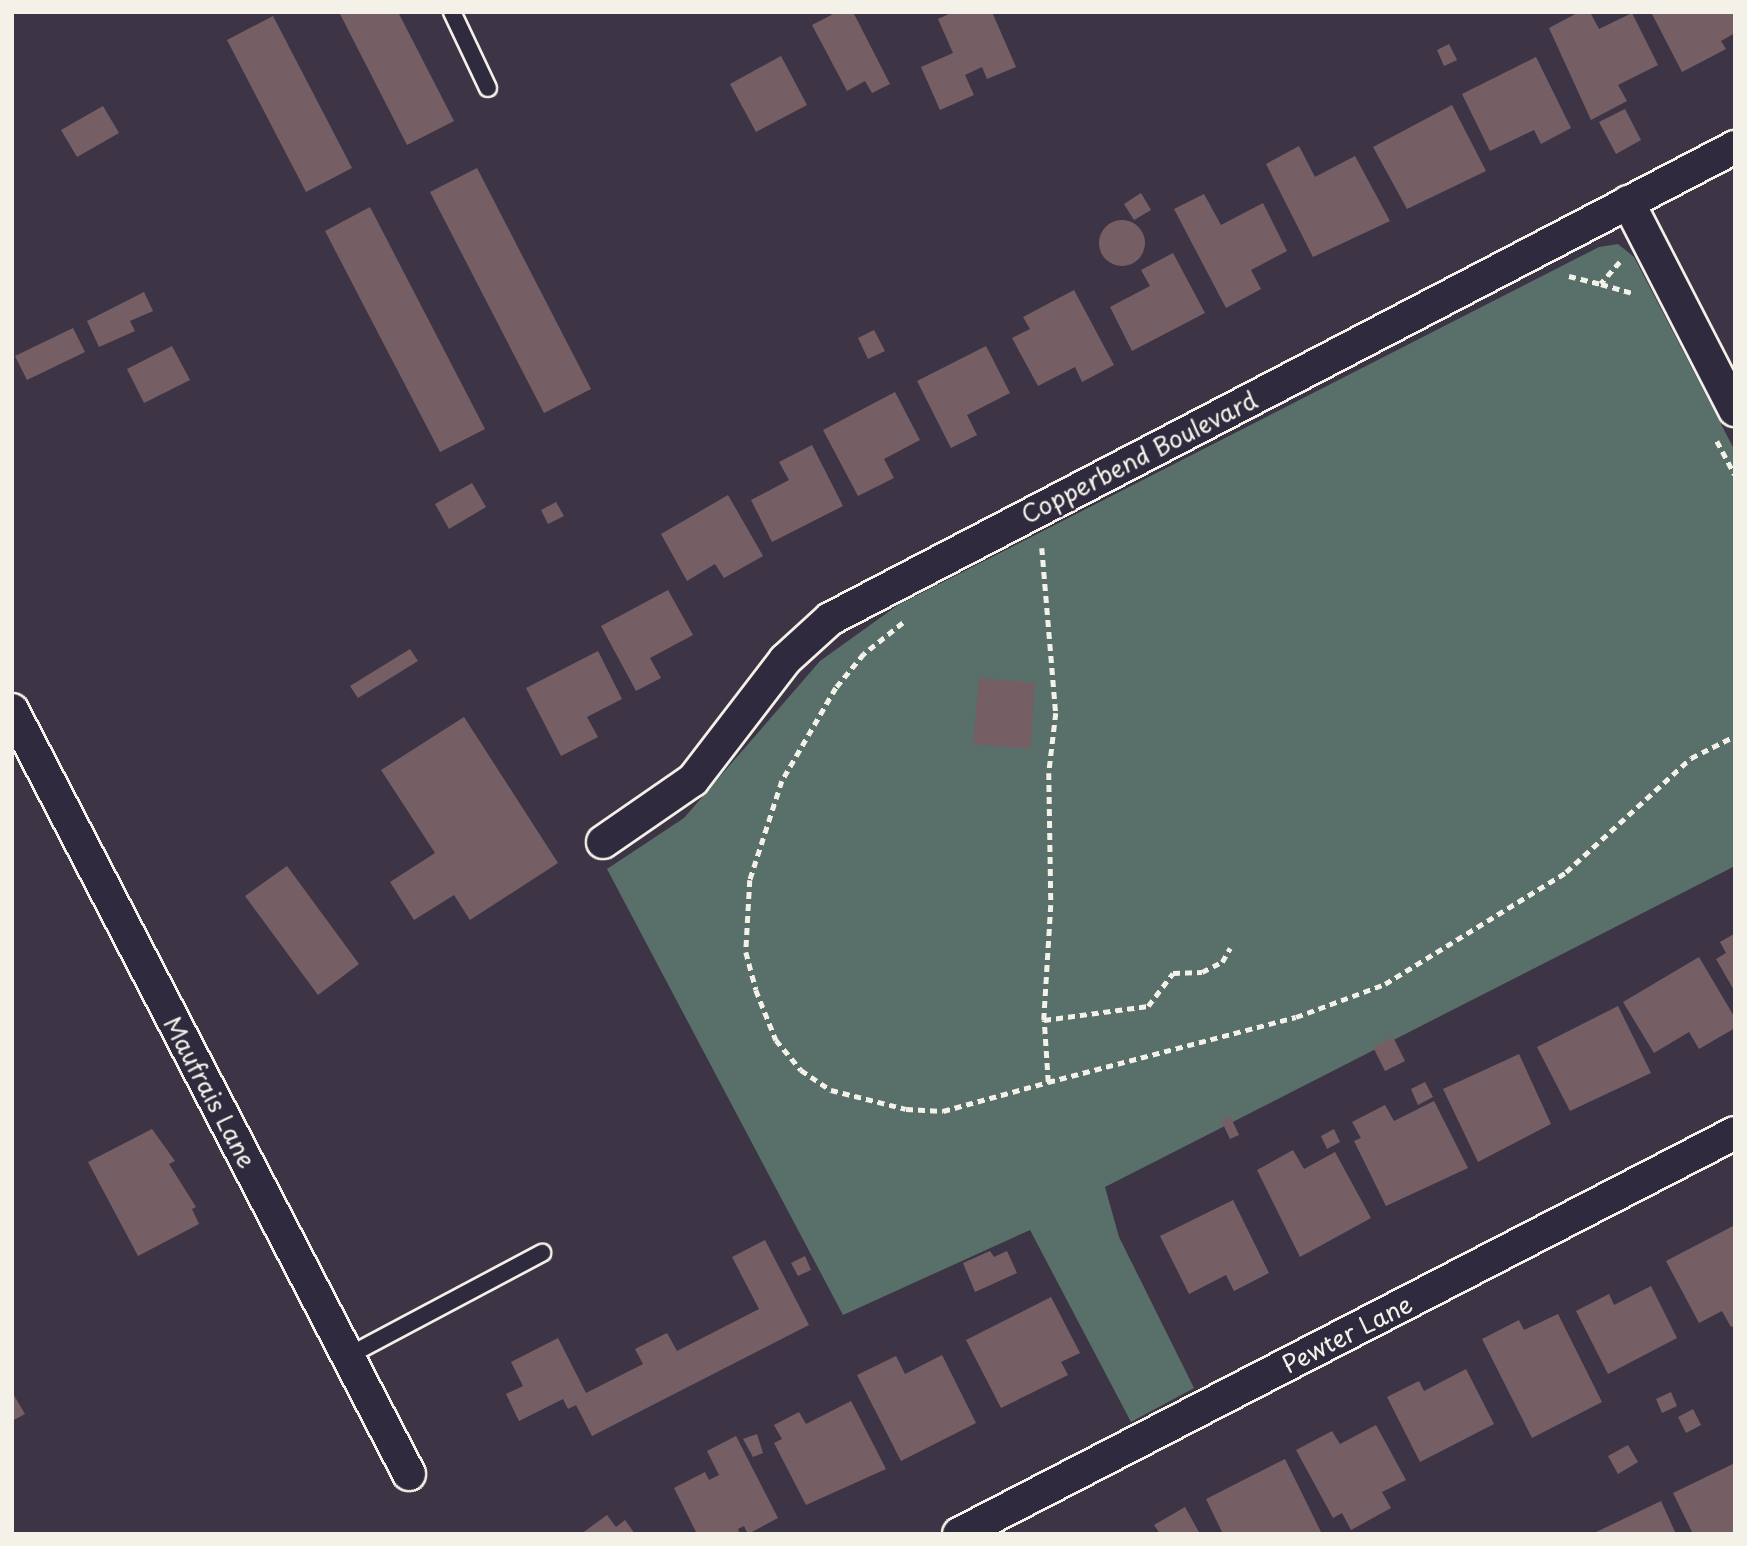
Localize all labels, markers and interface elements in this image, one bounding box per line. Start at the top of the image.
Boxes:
street label: Copperbend Boulevard [1016,385,1262,529]
street label: Maufrais Lane [158,1012,262,1172]
street label: Pewter Lane [1277,1289,1417,1379]

